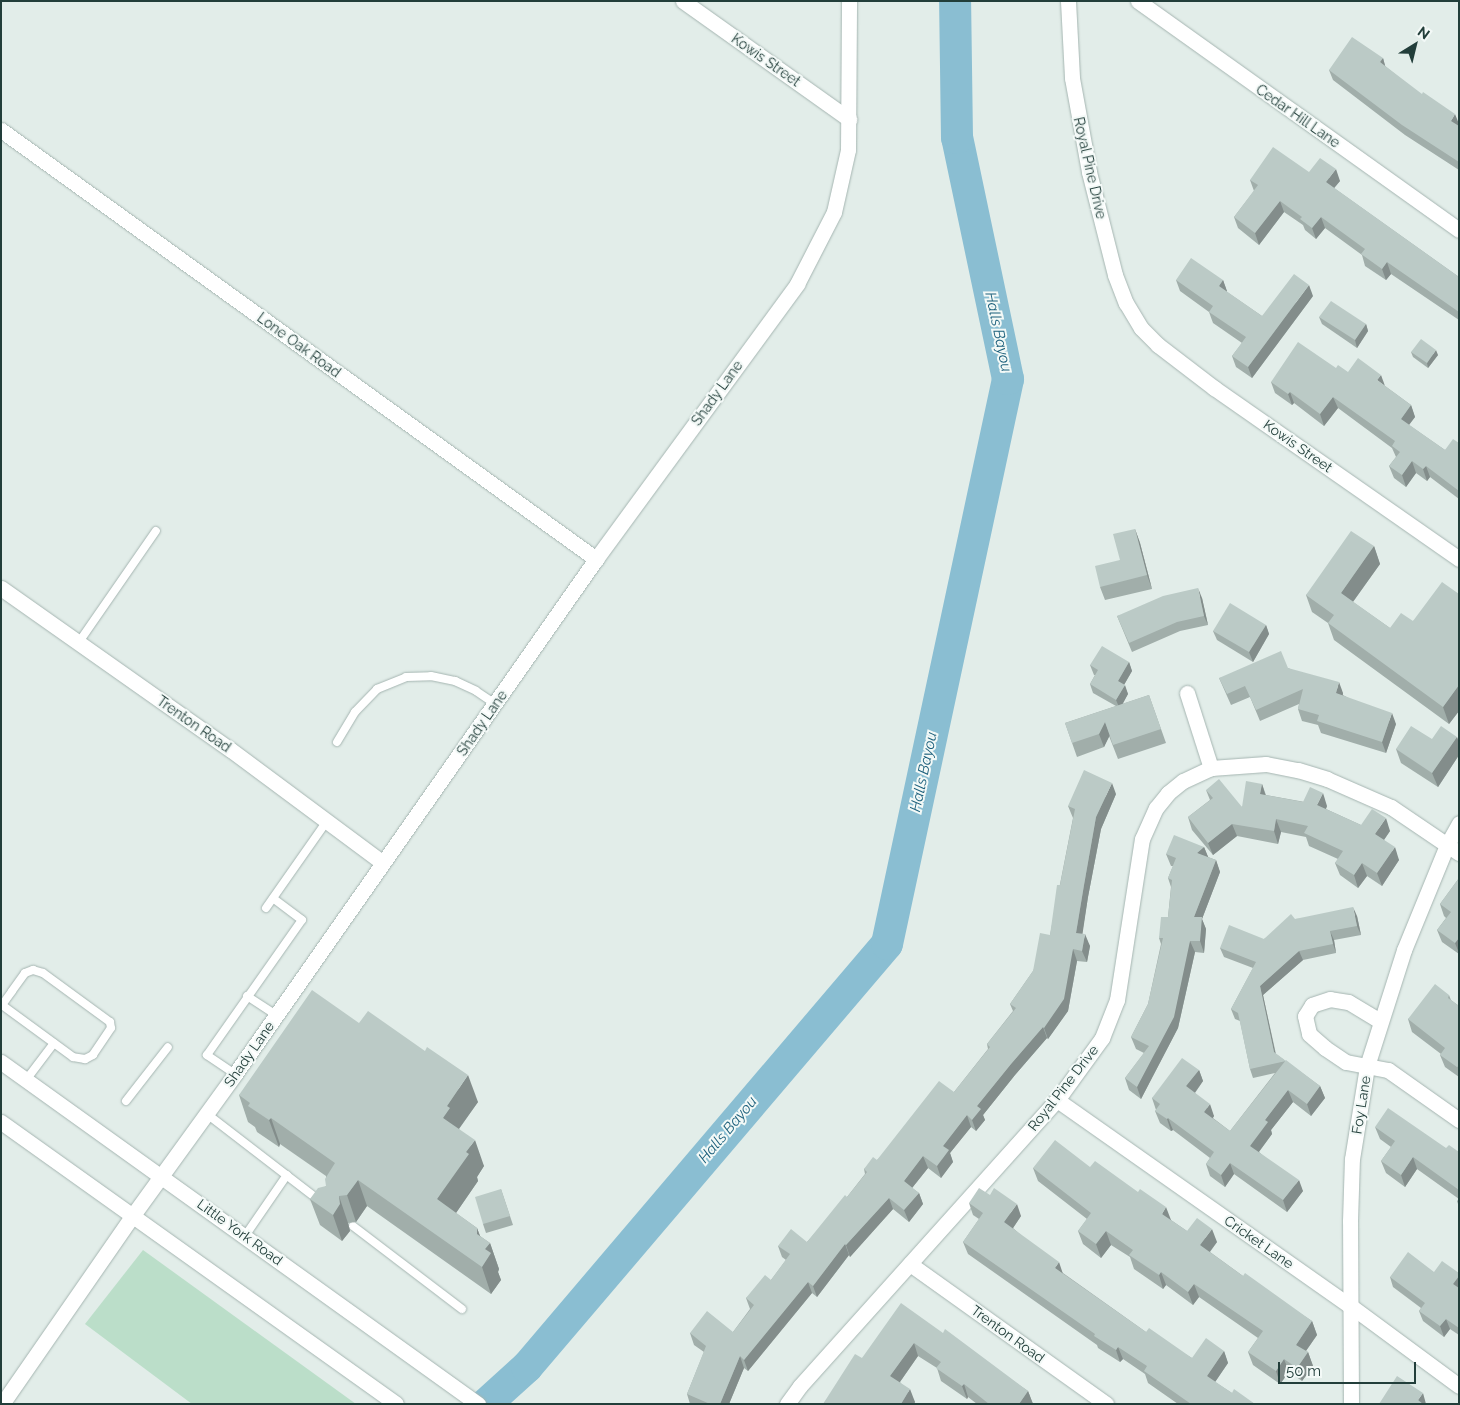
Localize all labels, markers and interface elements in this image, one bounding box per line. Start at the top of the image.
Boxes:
north arrow [1390,20,1440,70]
text: N [1415,23,1433,42]
street label: Kowis Street [728,30,804,90]
street label: Cedar Hill Lane [1252,81,1344,151]
street label: Royal Pine Drive [1070,115,1110,221]
water label: Halls Bayou [981,290,1015,374]
street label: Lone Oak Road [254,309,344,381]
street label: Shady Lane [688,357,746,429]
street label: Kowis Street [1260,416,1336,476]
street label: Shady Lane [453,687,511,759]
street label: Trenton Road [154,692,234,756]
water label: Halls Bayou [907,730,941,814]
street label: Shady Lane [220,1018,278,1090]
street label: Royal Pine Drive [1024,1042,1102,1134]
street label: Foy Lane [1348,1074,1374,1136]
water label: Halls Bayou [695,1093,761,1167]
street label: Little York Road [194,1195,286,1269]
street label: Cricket Lane [1221,1212,1297,1272]
street label: Trenton Road [968,1302,1048,1366]
scale bar [1280,1352,1418,1384]
text: 50 m [1286,1362,1321,1380]

